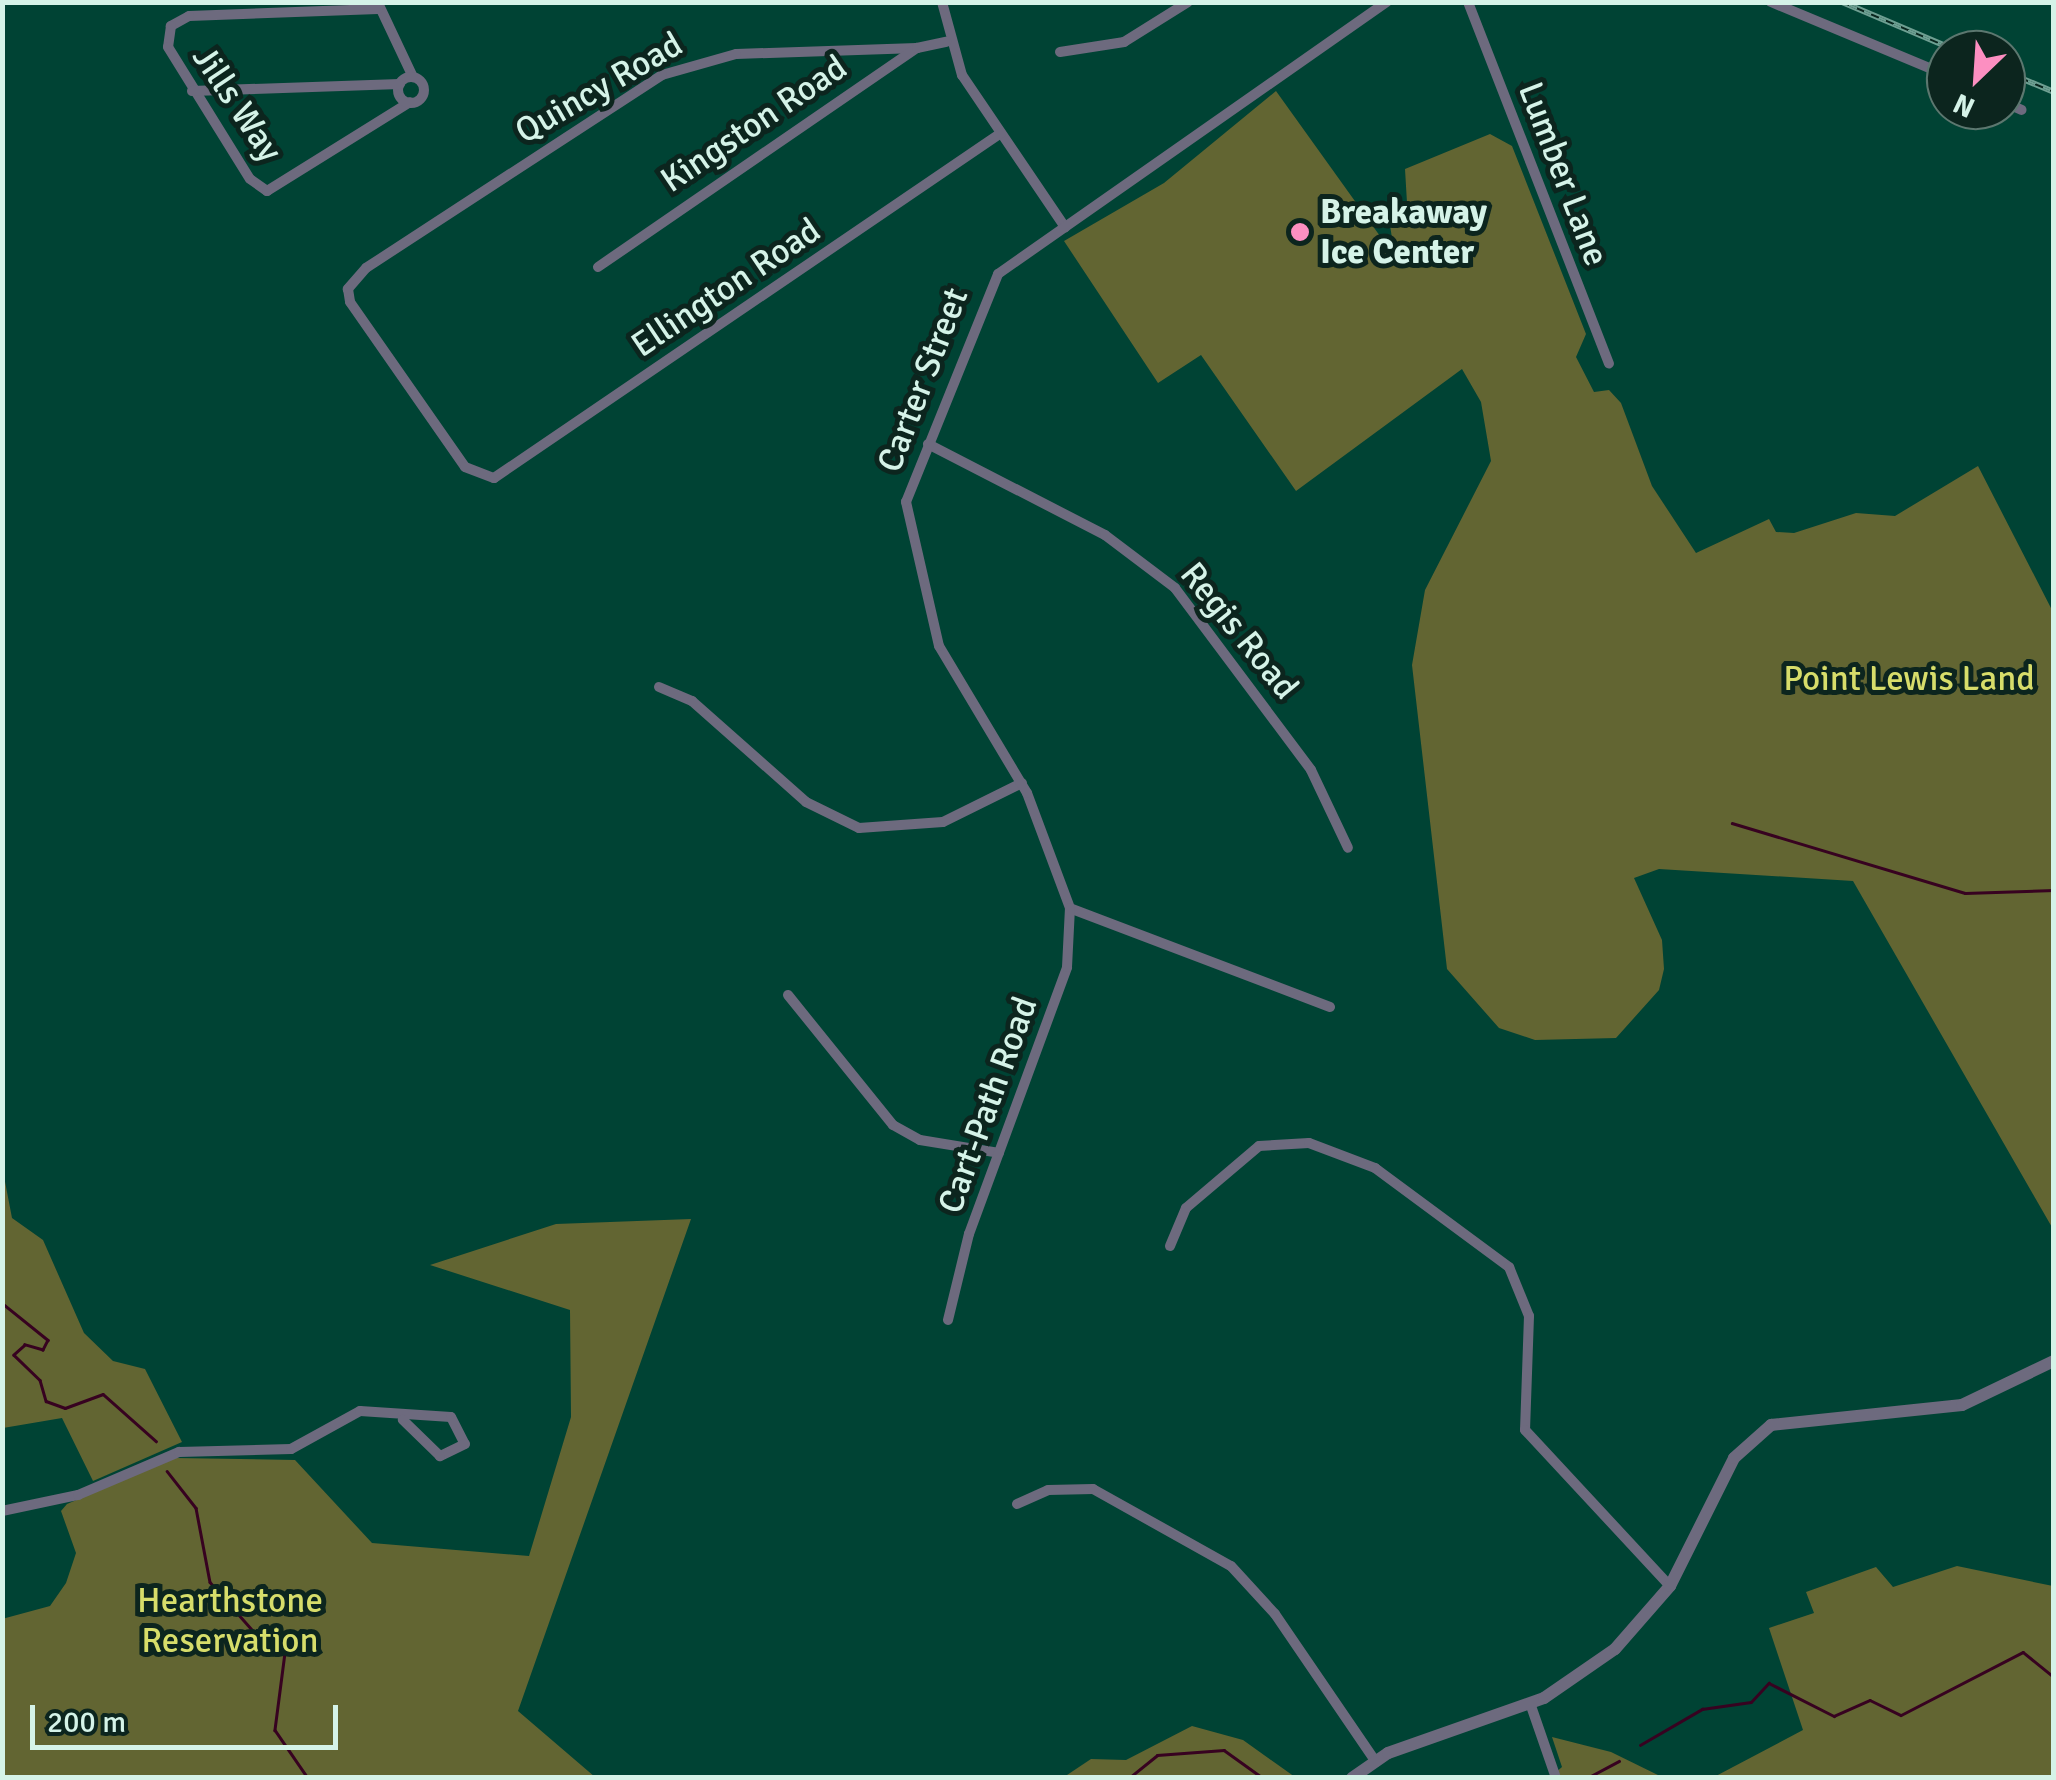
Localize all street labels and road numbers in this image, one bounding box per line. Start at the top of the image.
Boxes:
street label: Quincy Road [508,23,690,153]
street label: Jills Way [183,38,291,170]
street label: Kingston Road [653,46,855,202]
street label: Lumber Lane [1509,76,1617,272]
street label: Ellington Road [624,209,828,367]
street label: Carter Street [869,282,977,478]
street label: Regis Road [1171,554,1307,708]
street label: Cart-Path Road [929,991,1047,1219]

